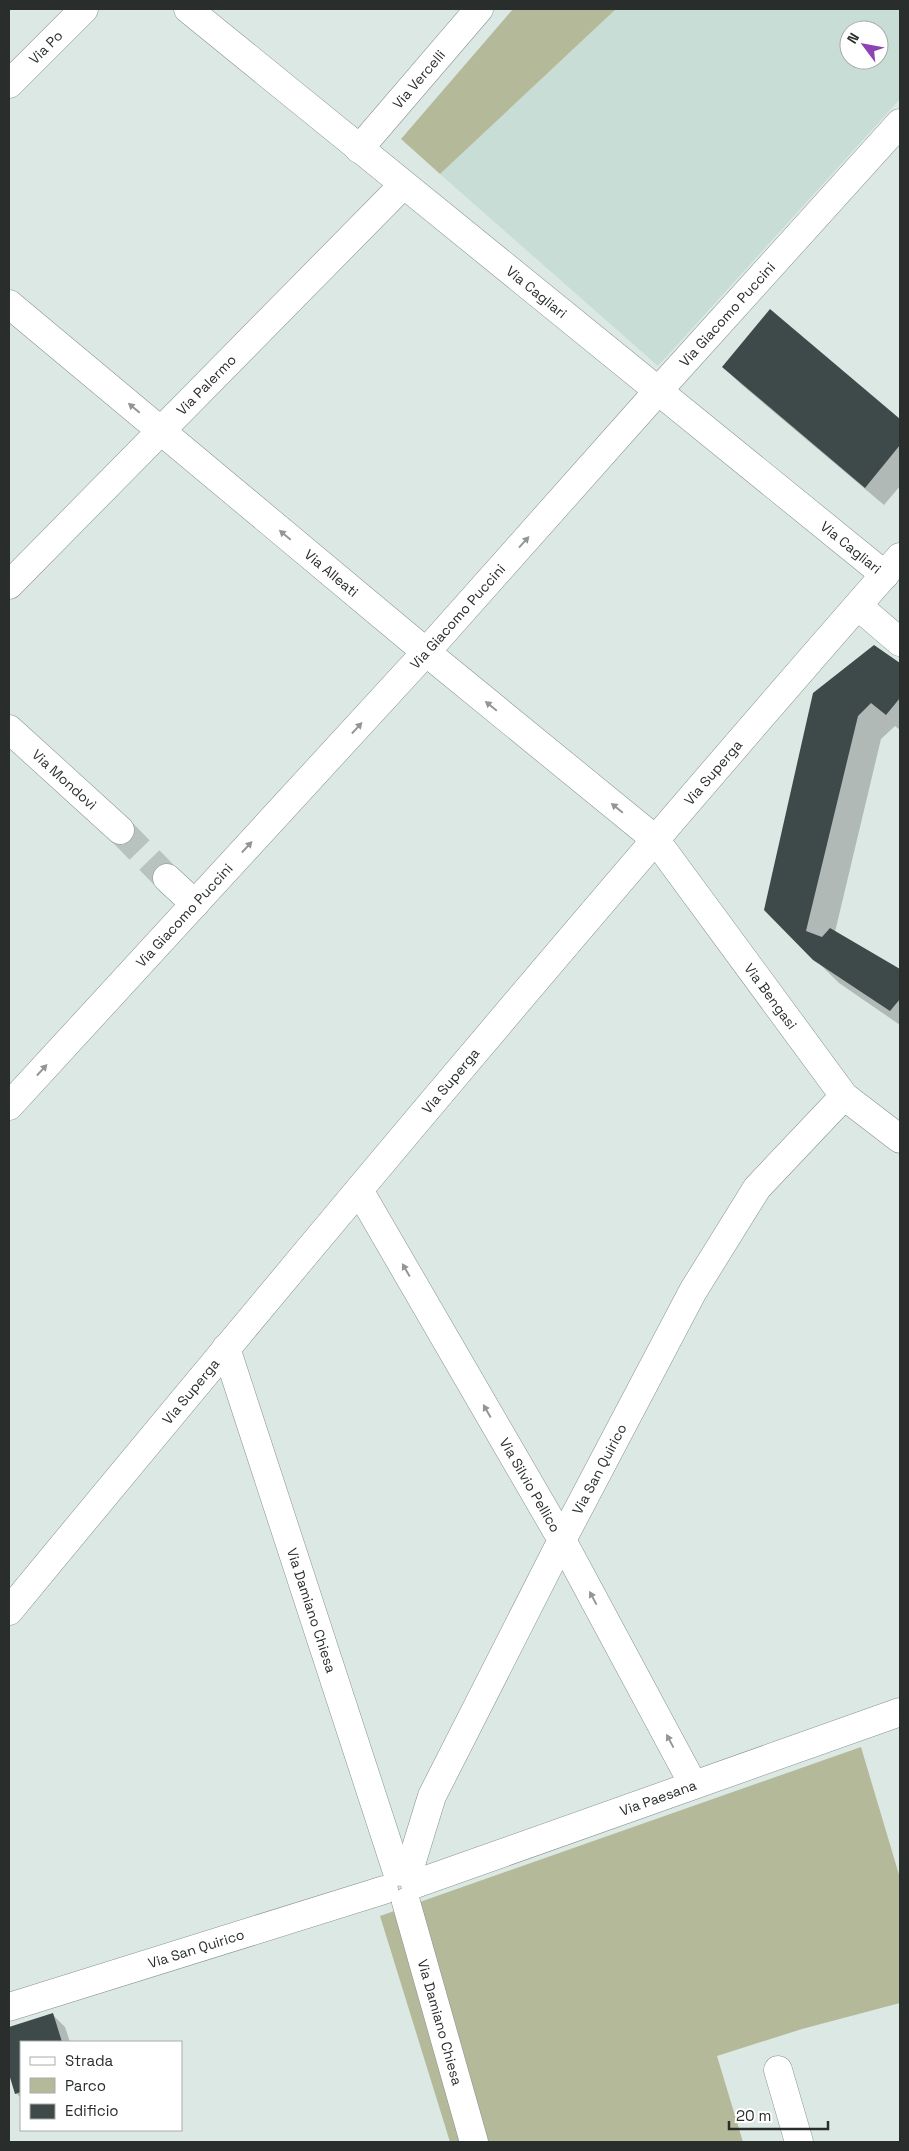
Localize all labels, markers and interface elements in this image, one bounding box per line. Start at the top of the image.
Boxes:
north arrow [839,20,889,70]
street label: Via Po [25,27,66,68]
text: N [843,29,863,47]
street label: Via Vercelli [389,46,449,112]
street label: Via Giacomo Puccini [675,258,779,370]
street label: Via Cagliari [502,262,571,322]
street label: Via Palermo [172,351,240,419]
one-way arrow [128,403,140,414]
street label: Via Cagliari [817,517,885,577]
one-way arrow [280,529,292,541]
one-way arrow [518,536,530,548]
street label: Via Alleati [301,545,362,601]
street label: Via Giacomo Puccini [406,560,509,673]
one-way arrow [485,700,498,711]
one-way arrow [351,722,363,734]
street label: Via Superga [680,736,746,809]
street label: Via Mondovì [28,745,101,814]
one-way arrow [611,803,624,814]
one-way arrow [241,842,253,854]
street label: Via Giacomo Puccini [132,859,236,971]
street label: Via Bengasi [740,960,801,1033]
street label: Via Superga [418,1044,483,1117]
one-way arrow [36,1064,48,1076]
one-way arrow [401,1264,410,1277]
street label: Via Superga [158,1355,223,1428]
one-way arrow [483,1404,492,1417]
street label: Via San Quirico [568,1421,631,1517]
street label: Via Silvio Pellico [496,1434,565,1535]
street label: Via Damiano Chiesa [283,1546,340,1675]
one-way arrow [589,1590,597,1605]
one-way arrow [666,1734,674,1748]
street label: Via Paesana [617,1776,699,1820]
street label: Via San Quirico [146,1925,246,1972]
street label: Via Damiano Chiesa [414,1957,466,2087]
legend [20,2041,182,2131]
text: Strada [65,2051,114,2070]
text: Parco [65,2076,106,2095]
scale bar [729,2098,828,2130]
text: Edificio [65,2101,119,2120]
text: 20 m [736,2106,771,2125]

